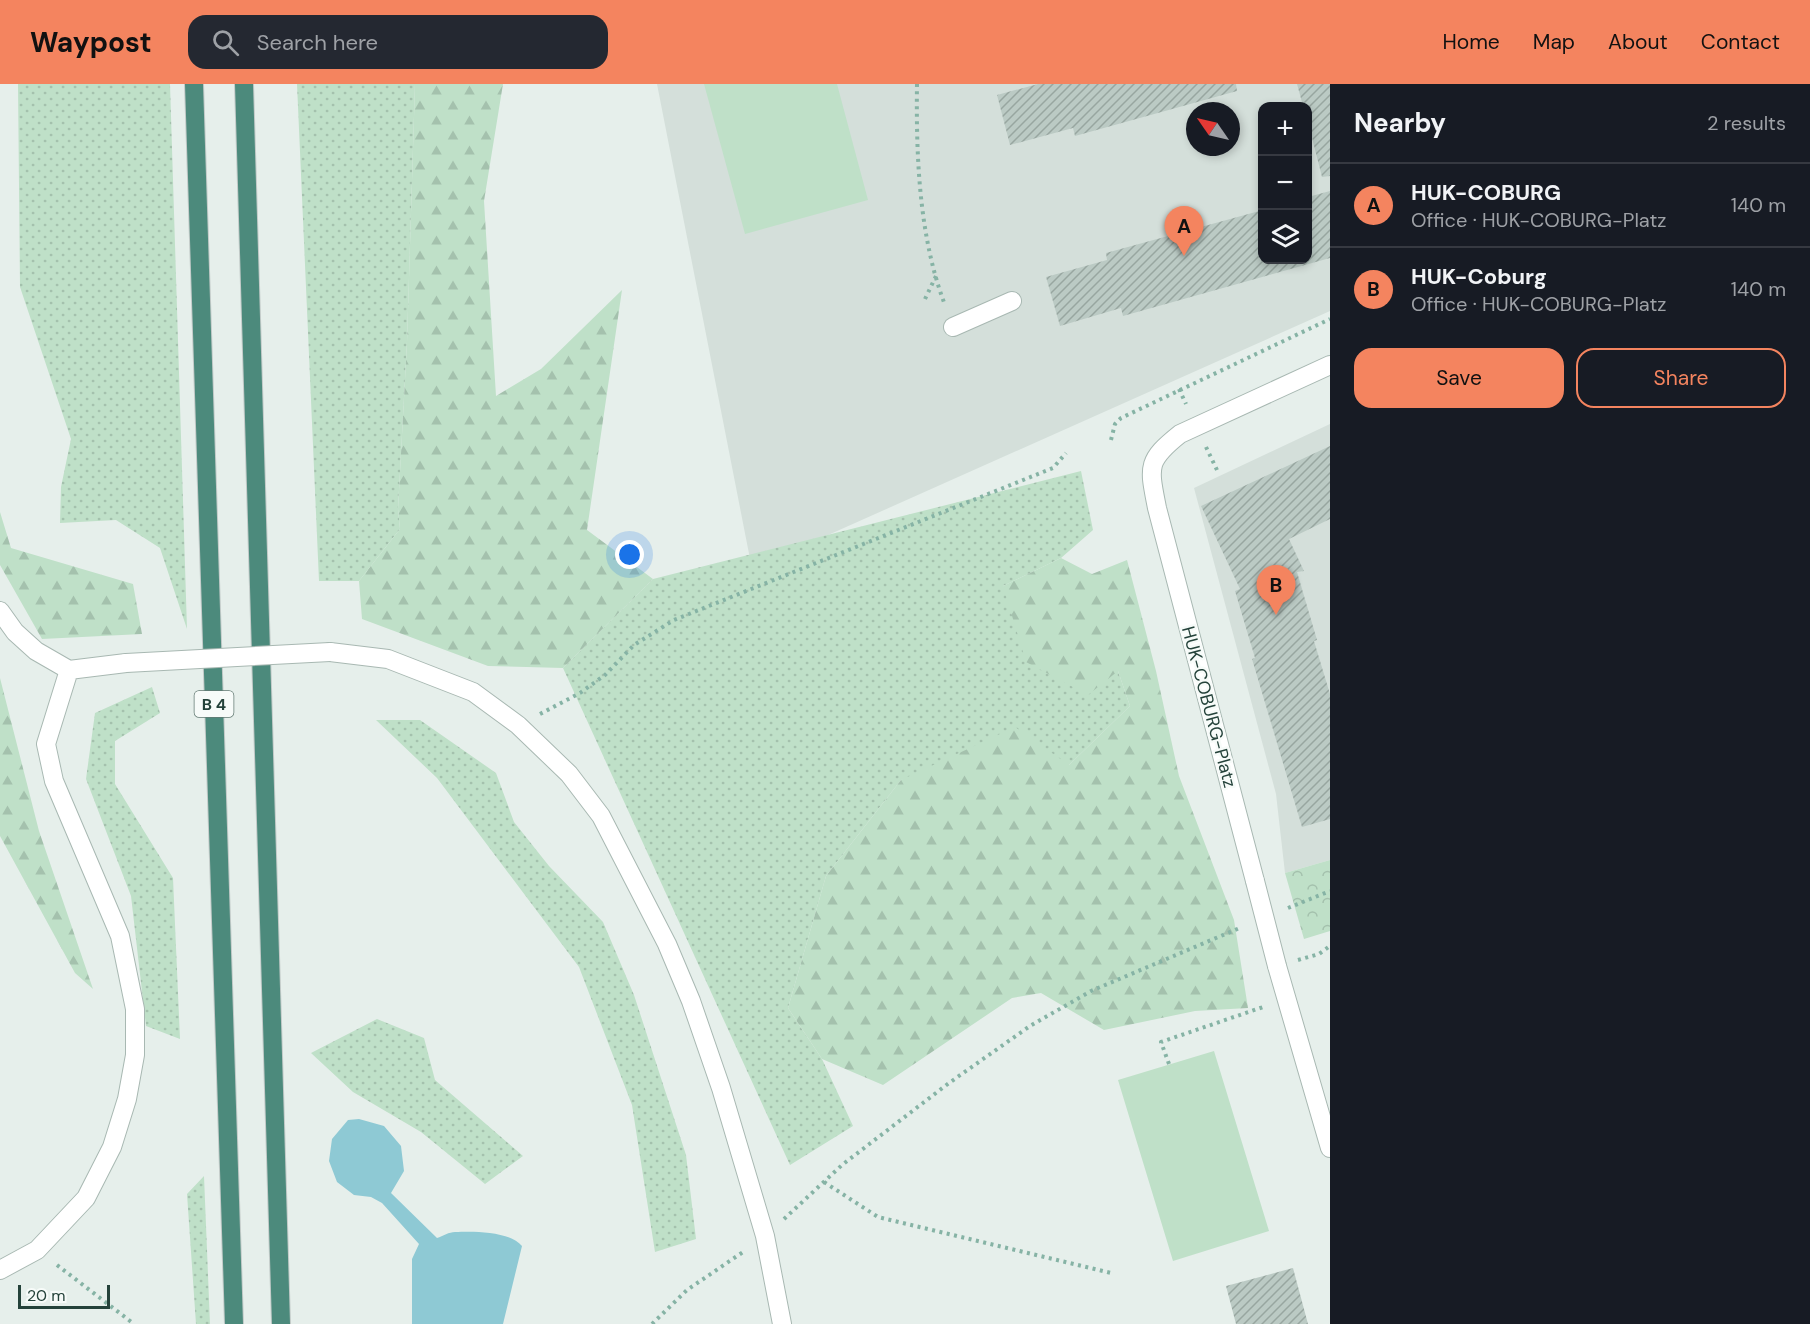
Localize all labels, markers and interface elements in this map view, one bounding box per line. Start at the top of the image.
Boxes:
search box [188,15,608,69]
text: Waypost [30,24,152,61]
icon: search [209,26,242,59]
text: Search here [257,28,378,57]
text: Home [1442,28,1500,56]
text: Map [1533,28,1575,56]
text: About [1608,28,1668,56]
text: Contact [1701,28,1780,56]
north arrow [1186,102,1240,156]
map controls [1258,102,1312,264]
button: + [1258,102,1312,156]
text: Nearby [1354,106,1446,140]
text: 2 results [1707,110,1786,136]
button: − [1258,156,1312,210]
text: HUK-COBURG [1411,178,1561,207]
text: A [1366,192,1381,218]
text: 140 m [1731,192,1786,218]
pin: A [1164,206,1204,256]
text: Office · HUK-COBURG-Platz [1411,207,1666,233]
button: layers [1258,210,1312,264]
text: HUK-Coburg [1411,262,1547,291]
text: B [1367,276,1380,302]
text: 140 m [1731,276,1786,302]
text: Office · HUK-COBURG-Platz [1411,291,1666,317]
button: Save [1354,348,1564,408]
button: Share [1576,348,1786,408]
your location [615,540,644,569]
pin: B [1256,566,1296,615]
street label: HUK-COBURG-Platz [1176,624,1242,790]
road number: B 4 [194,691,234,717]
scale bar [18,1282,110,1310]
text: 20 m [27,1285,66,1306]

